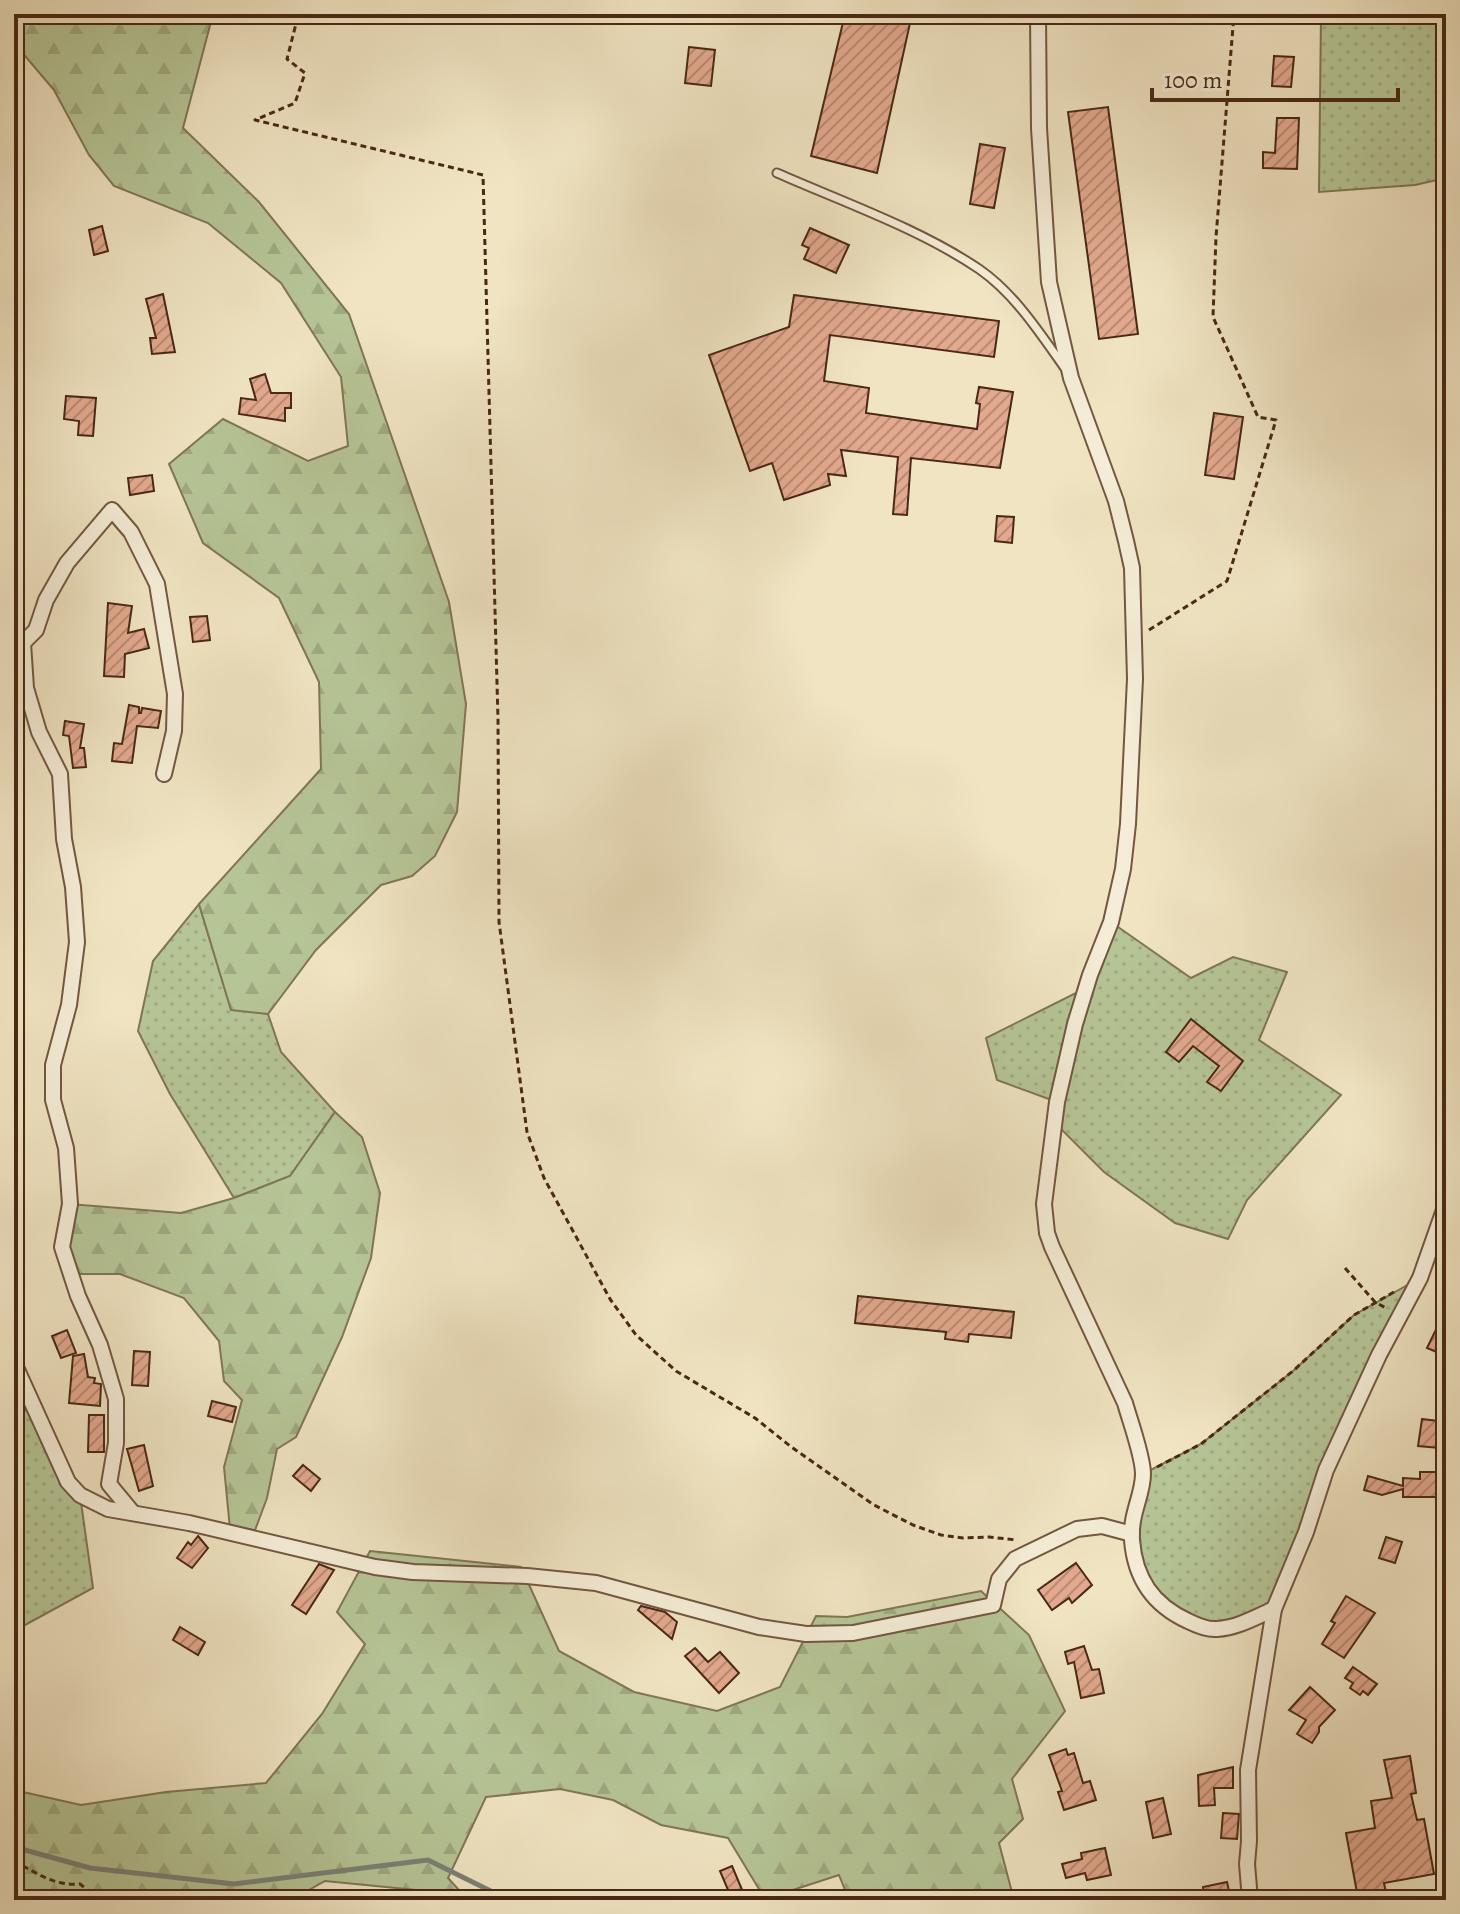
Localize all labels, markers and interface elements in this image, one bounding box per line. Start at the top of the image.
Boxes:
scale bar [1152,52,1398,102]
text: 100 m [1164,64,1223,96]

